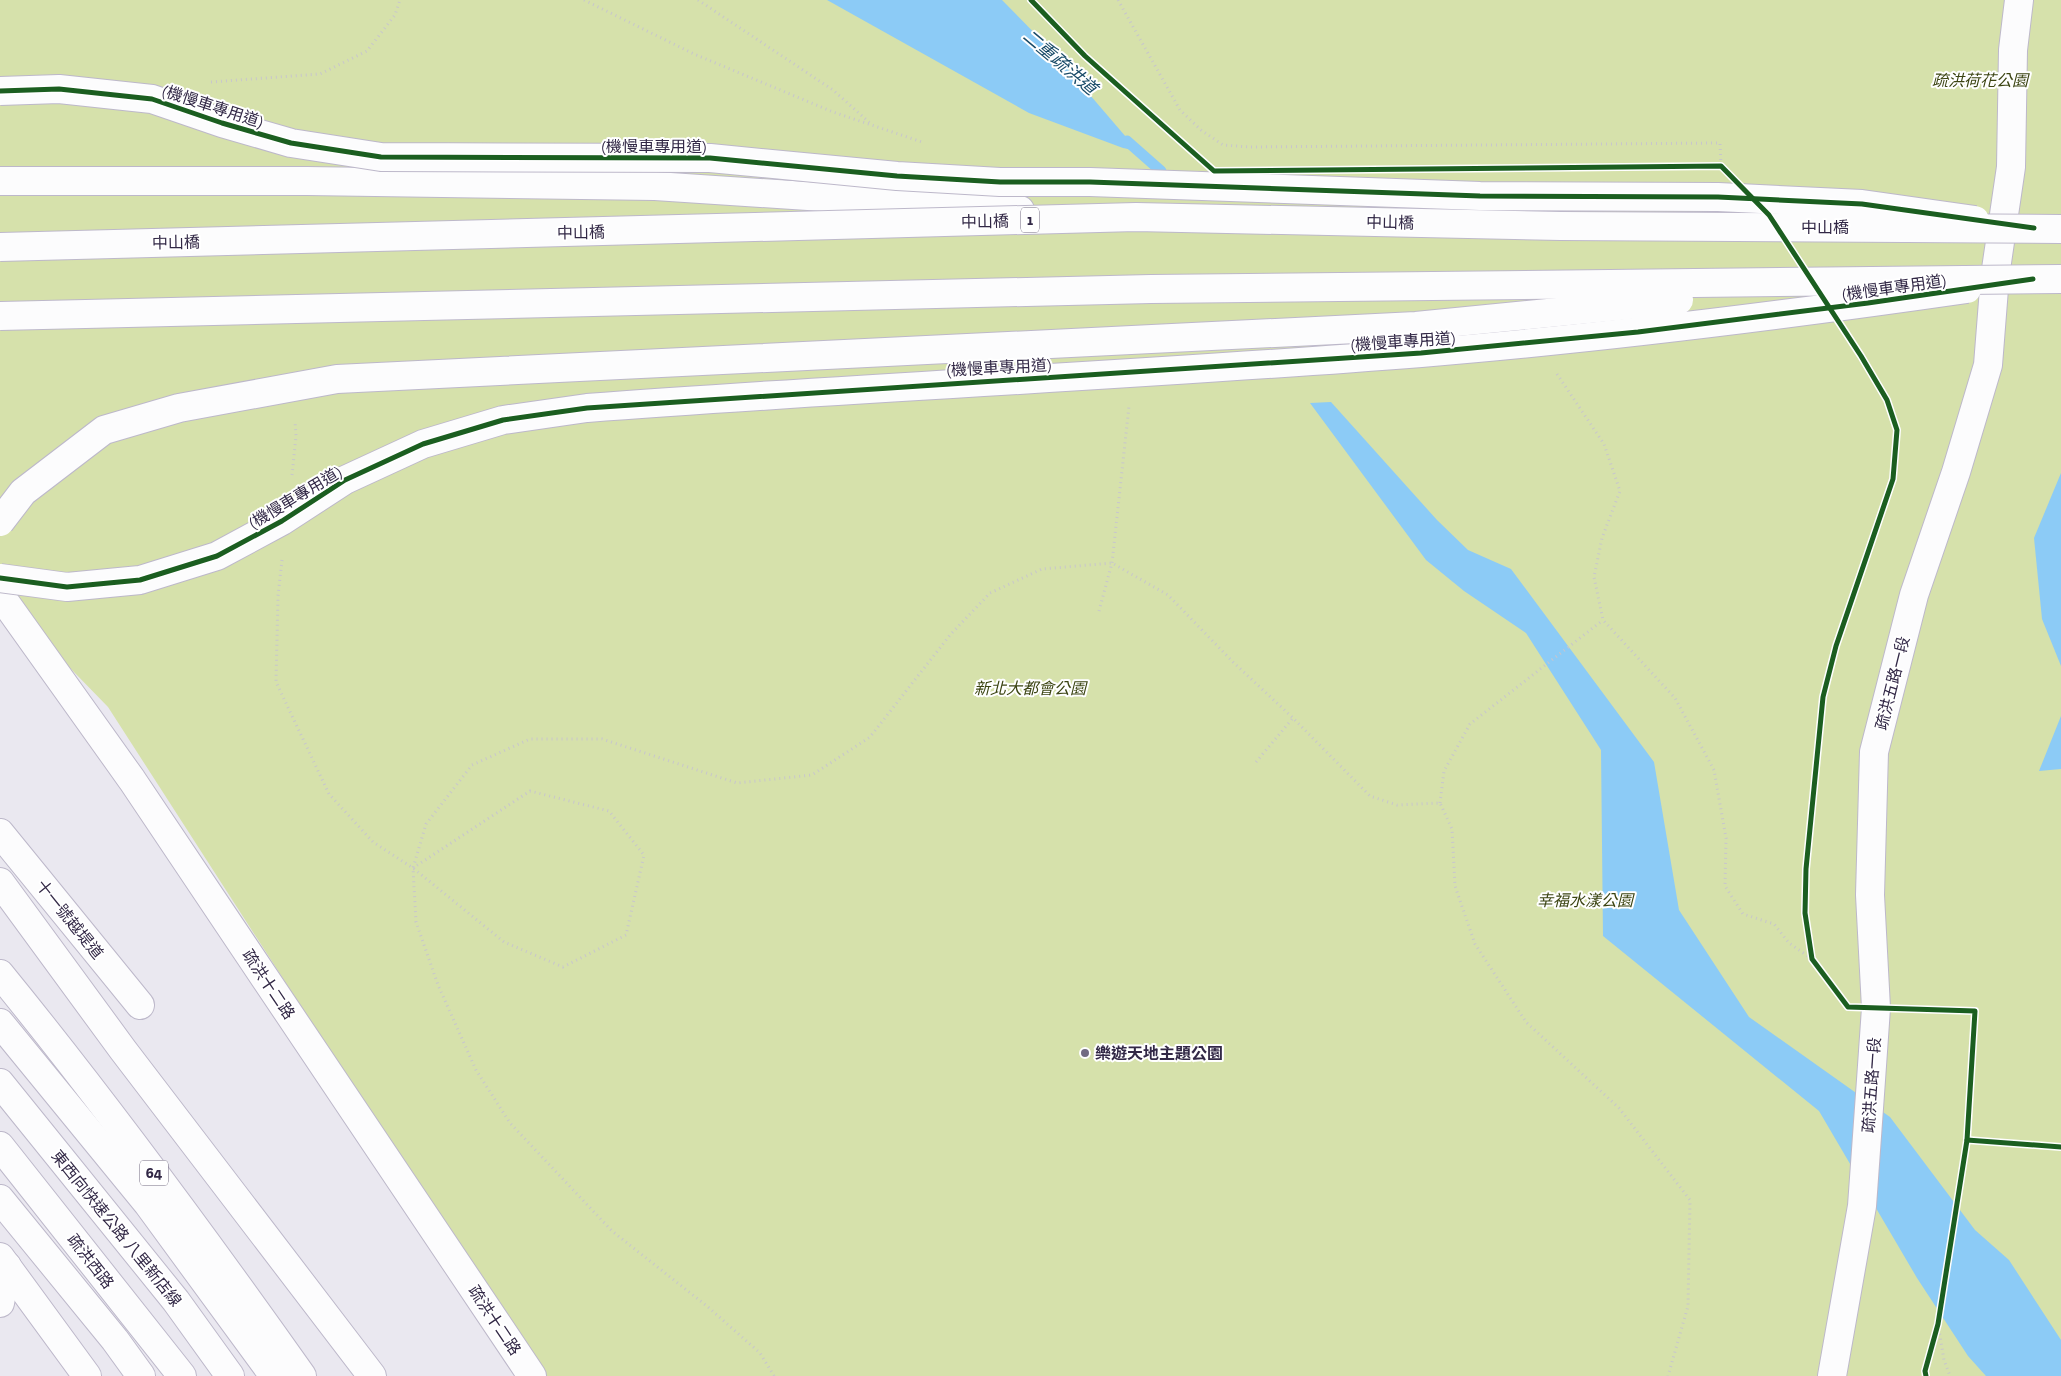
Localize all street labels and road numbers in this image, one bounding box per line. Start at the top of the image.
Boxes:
street label: (機慢車專用道) [160,81,266,132]
street label: (機慢車專用道) [602,137,706,156]
road number: 1 [1021,208,1039,232]
street label: 中山橋 [961,212,1009,231]
street label: 中山橋 [1366,213,1414,232]
street label: 中山橋 [1801,218,1849,237]
street label: 中山橋 [557,223,605,242]
street label: 中山橋 [152,233,200,252]
street label: (機慢車專用道) [1841,271,1947,304]
street label: (機慢車專用道) [1350,328,1456,355]
street label: (機慢車專用道) [946,355,1052,380]
street label: (機慢車專用道) [245,462,345,533]
street label: 疏洪五路一段 [1872,634,1913,732]
street label: 十一號越堤道 [32,876,107,963]
street label: 疏洪十二路 [238,946,299,1023]
street label: 疏洪五路一段 [1859,1036,1884,1134]
street label: 東西向快速公路 八里新店線 [48,1146,186,1310]
road number: 64 [140,1160,168,1186]
street label: 疏洪西路 [63,1230,118,1292]
street label: 疏洪十二路 [464,1282,525,1359]

